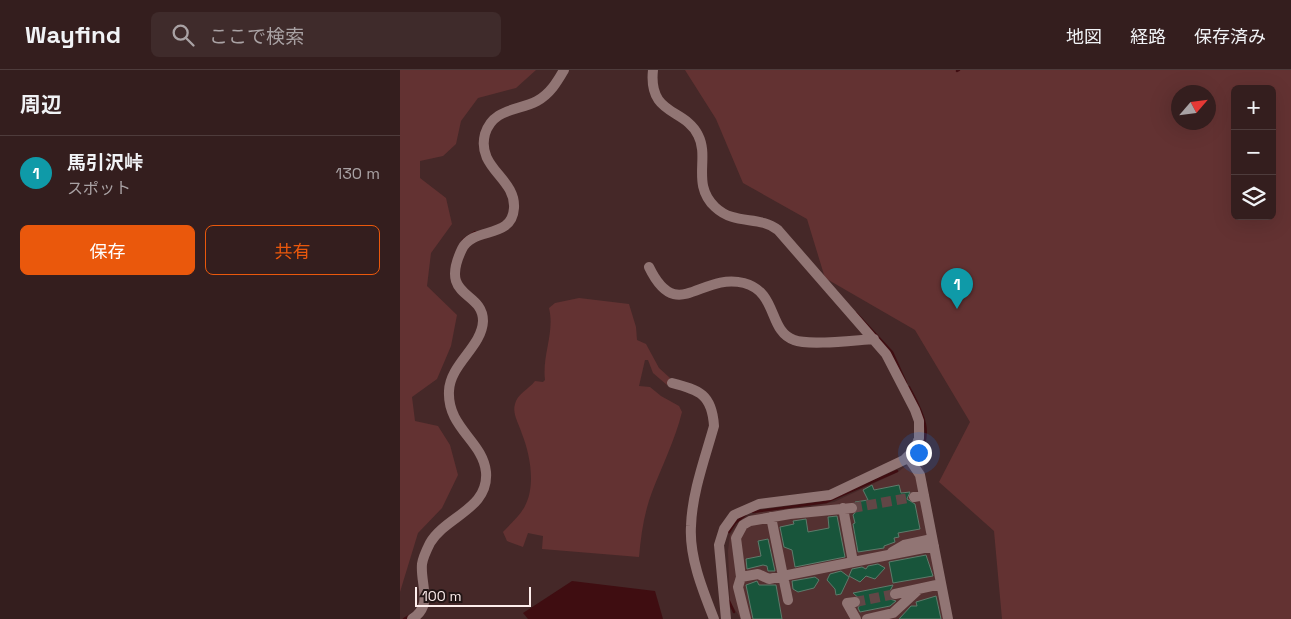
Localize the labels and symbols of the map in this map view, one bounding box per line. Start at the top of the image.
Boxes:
north arrow [1171,85,1216,130]
pin: 1 [941,268,973,309]
your location [906,440,932,466]
scale bar [415,584,531,607]

